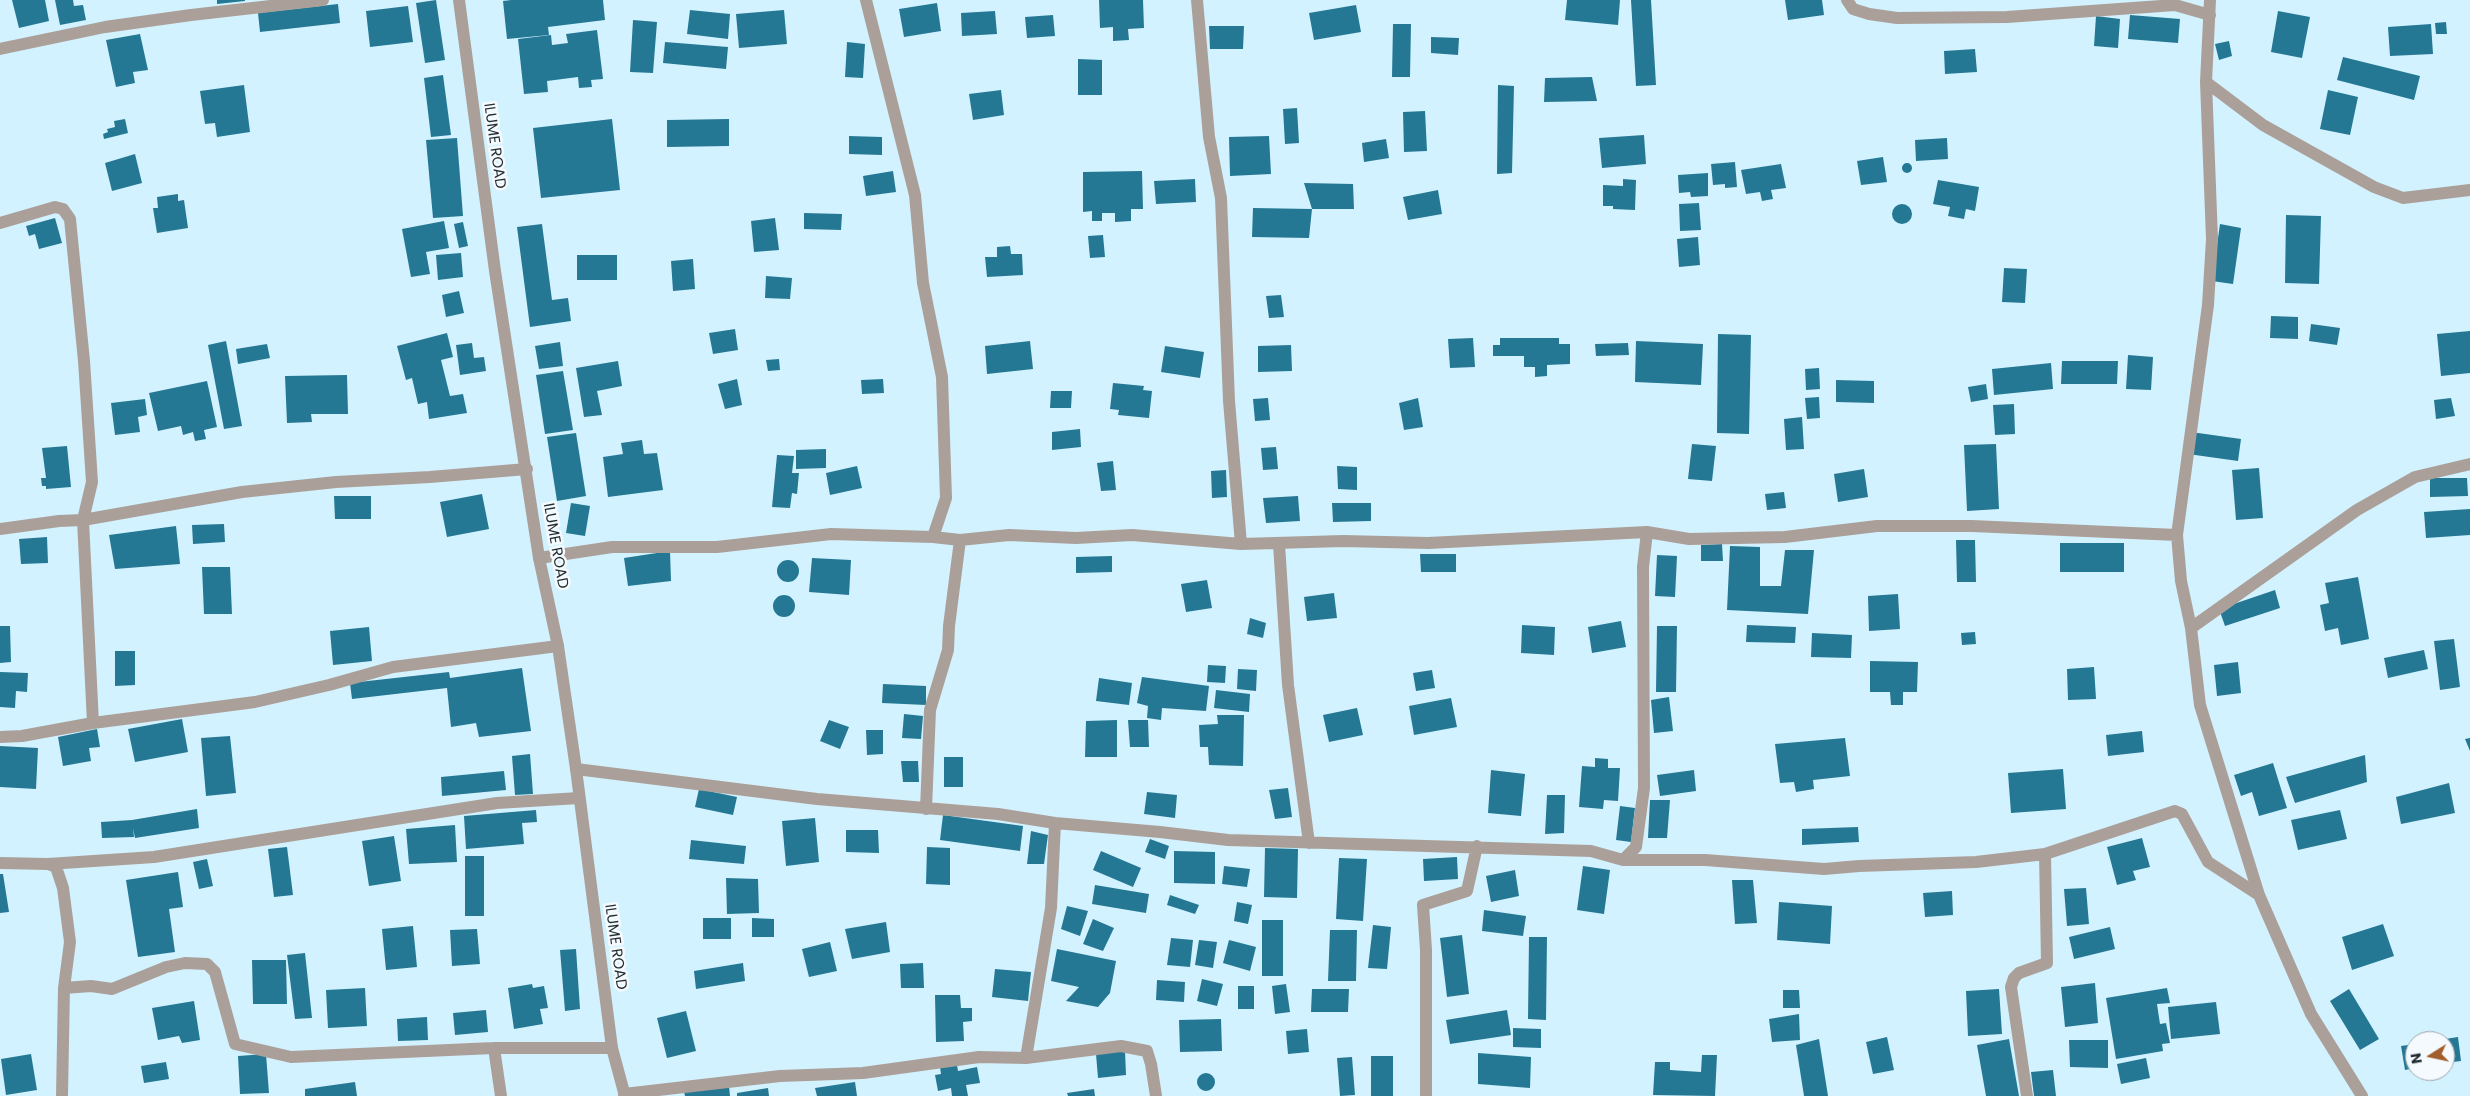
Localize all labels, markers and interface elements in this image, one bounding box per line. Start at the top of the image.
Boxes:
street label: ILUME ROAD [479,102,509,190]
street label: ILUME ROAD [539,502,571,590]
street label: ILUME ROAD [600,903,630,991]
north arrow [2405,1031,2455,1081]
text: N [2405,1052,2427,1065]

